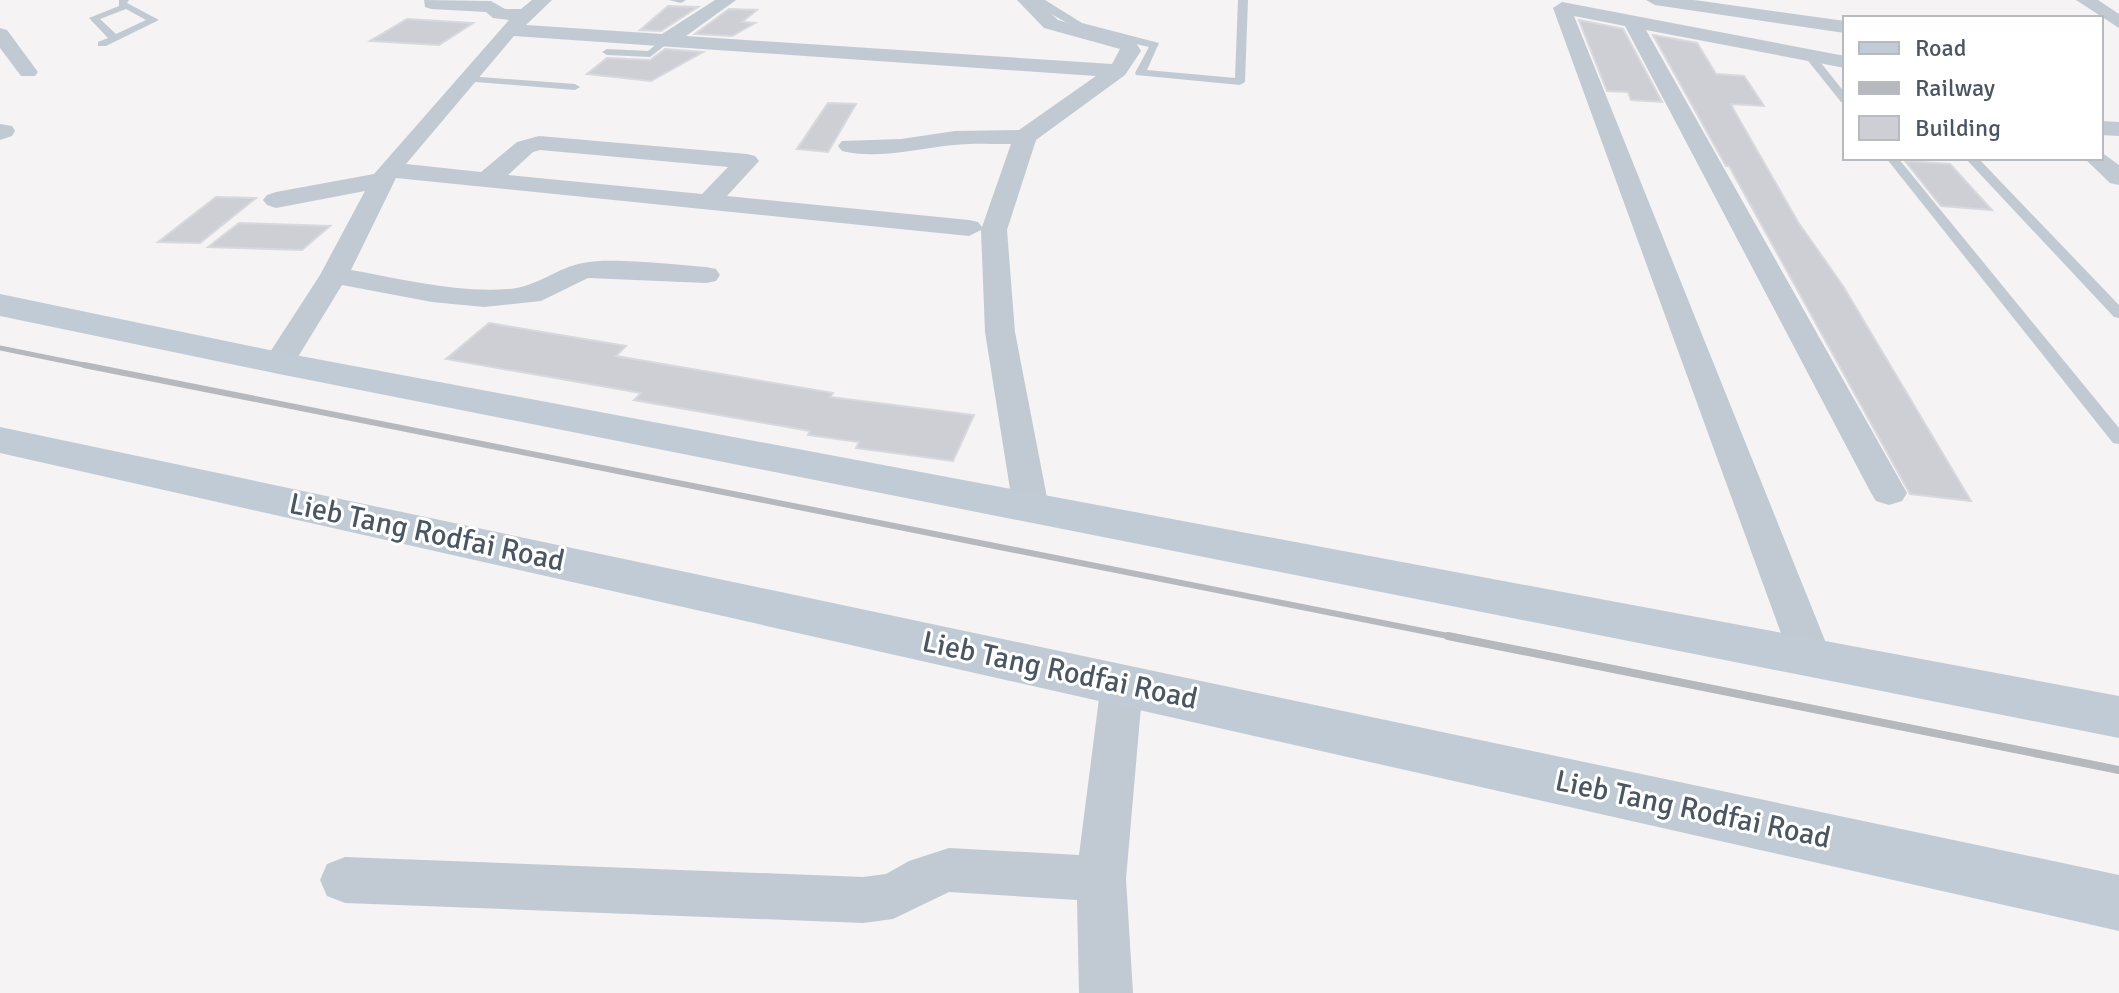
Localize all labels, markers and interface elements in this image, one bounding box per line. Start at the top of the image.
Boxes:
legend [1843,16,2103,160]
text: Road [1915,33,1966,63]
text: Railway [1915,73,1995,103]
text: Building [1915,113,2001,143]
street label: Lieb Tang Rodfai Road [286,485,568,580]
street label: Lieb Tang Rodfai Road [919,623,1201,718]
street label: Lieb Tang Rodfai Road [1552,762,1834,857]

